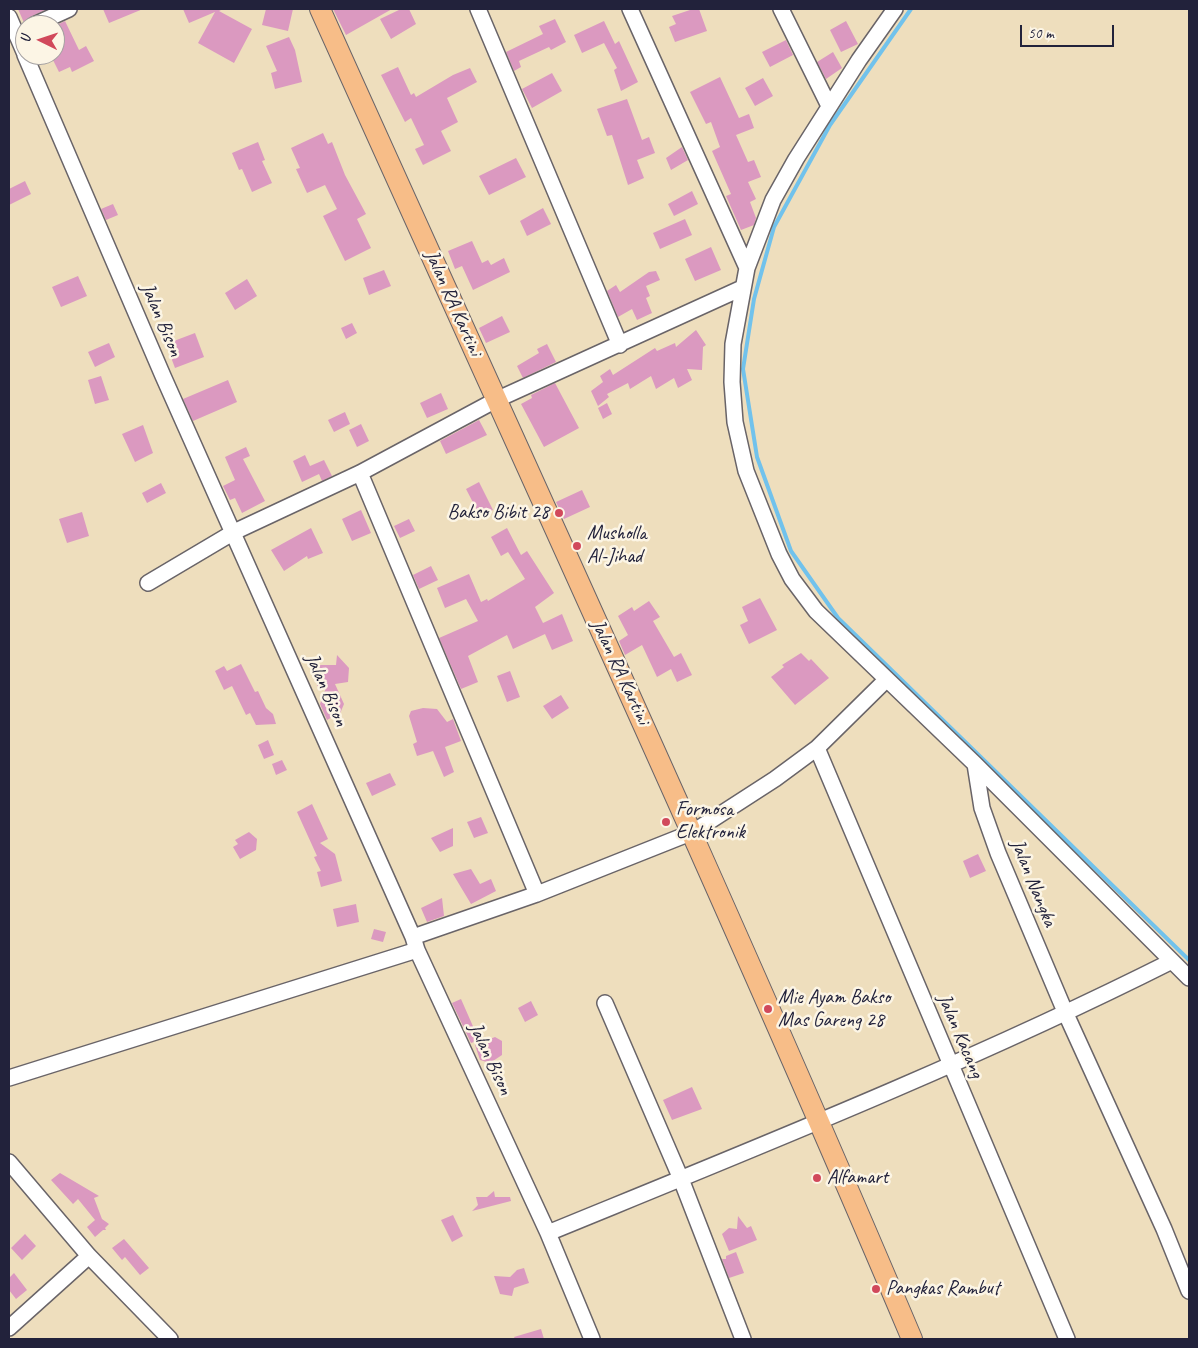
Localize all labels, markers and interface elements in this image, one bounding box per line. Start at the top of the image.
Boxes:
north arrow [15,15,65,65]
scale bar [1023,15,1117,47]
text: 50 m [1028,24,1054,43]
text: U [17,35,34,43]
street label: Jalan RA Kartini [419,246,487,360]
street label: Jalan Bison [135,280,187,360]
place label: Bakso Bibit 28 [448,501,549,525]
marker: Bakso Bibit 28 [553,507,565,519]
place label: Musholla Al-Jihad [587,522,647,569]
marker: Musholla Al-Jihad [571,540,583,552]
street label: Jalan RA Kartini [585,616,655,728]
street label: Jalan Bison [299,650,353,730]
place label: Formosa Elektronik [676,798,745,845]
marker: Formosa Elektronik [660,816,672,828]
street label: Jalan Nangka [1005,836,1061,930]
place label: Mie Ayam Bakso Mas Gareng 28 [778,986,890,1033]
street label: Jalan Kacang [932,990,988,1082]
marker: Mie Ayam Bakso Mas Gareng 28 [762,1003,774,1015]
street label: Jalan Bison [463,1019,517,1099]
place label: Alfamart [827,1166,888,1190]
marker: Alfamart [811,1172,823,1184]
place label: Pangkas Rambut [886,1277,999,1301]
marker: Pangkas Rambut [870,1283,882,1295]

